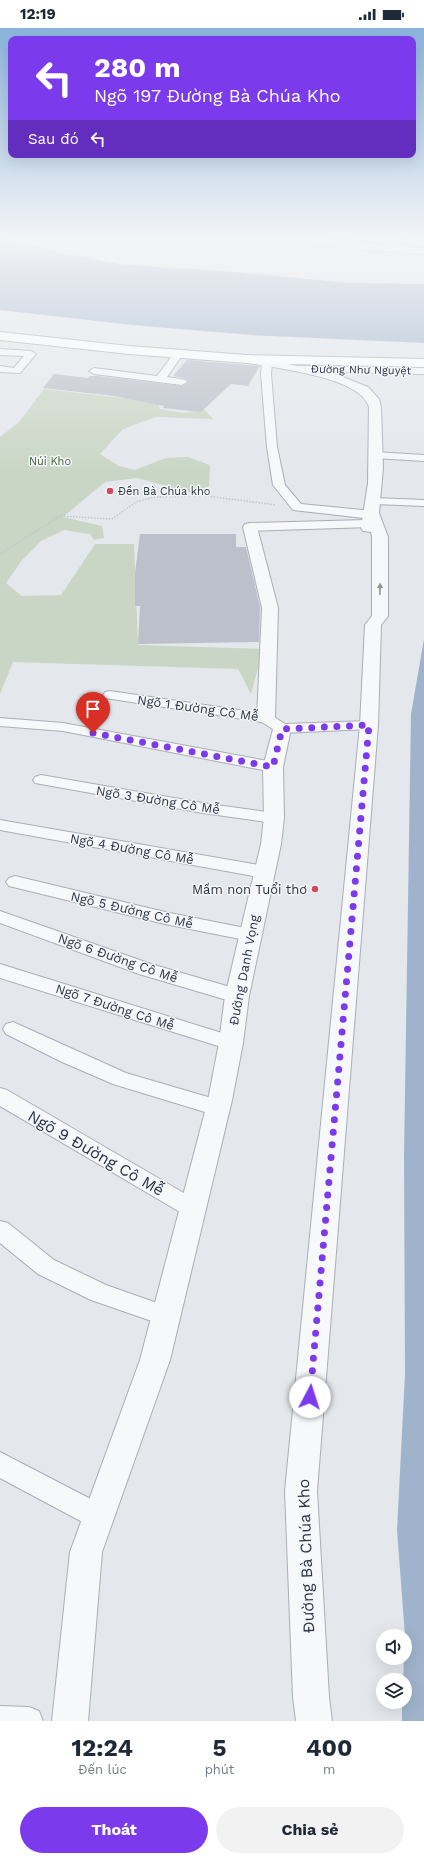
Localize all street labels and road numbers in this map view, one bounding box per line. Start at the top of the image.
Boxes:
street label: Đường Như Nguyệt [311,363,412,377]
street label: Ngõ 1 Đường Cô Mễ [136,691,260,724]
street label: Ngõ 3 Đường Cô Mễ [95,782,221,817]
street label: Ngõ 4 Đường Cô Mễ [69,830,195,867]
street label: Ngõ 5 Đường Cô Mễ [69,888,195,931]
street label: Đường Danh Vọng [226,913,262,1027]
street label: Ngõ 6 Đường Cô Mễ [56,930,180,985]
street label: Ngõ 7 Đường Cô Mễ [54,980,177,1033]
street label: Ngõ 9 Đường Cô Mễ [24,1106,168,1200]
street label: Đường Bà Chúa Kho [294,1478,318,1634]

